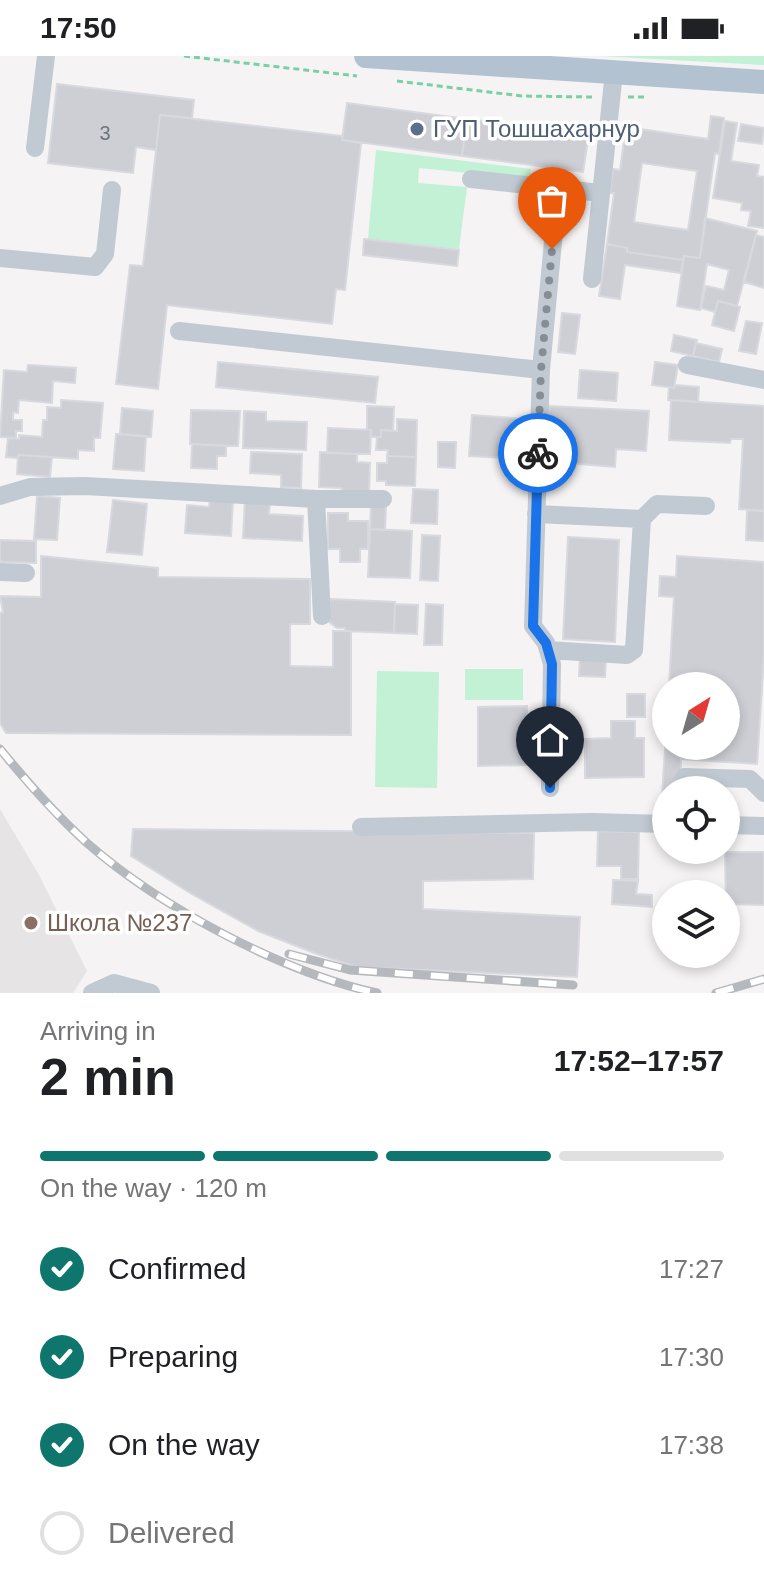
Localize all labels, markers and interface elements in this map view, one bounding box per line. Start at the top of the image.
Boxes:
text: 17:50 [40,11,117,44]
place label: ГУП Тошшахарнур [433,115,640,142]
marker: ГУП Тошшахарнур [408,120,426,138]
house number: 3 [99,122,111,144]
pin [518,167,586,249]
icon: bag [530,179,574,223]
courier [498,413,578,493]
icon: bike [516,431,560,475]
north arrow [652,672,740,760]
map controls [652,672,740,968]
pin [516,706,584,788]
icon: home [528,718,572,762]
button: locate [652,776,740,864]
button: layers [652,880,740,968]
place label: Школа №237 [47,909,192,936]
marker: Школа №237 [22,914,40,932]
text: Arriving in [40,1016,156,1046]
text: 17:52–17:57 [554,1044,724,1077]
text: 2 min [40,1048,176,1106]
text: On the way · 120 m [40,1173,267,1203]
icon: check [40,1247,84,1291]
text: Confirmed [108,1252,246,1285]
text: 17:27 [659,1254,724,1284]
icon: check [40,1335,84,1379]
text: Preparing [108,1340,238,1373]
text: 17:30 [659,1342,724,1372]
icon: check [40,1423,84,1467]
text: On the way [108,1428,260,1461]
text: 17:38 [659,1430,724,1460]
text: Delivered [108,1516,235,1549]

